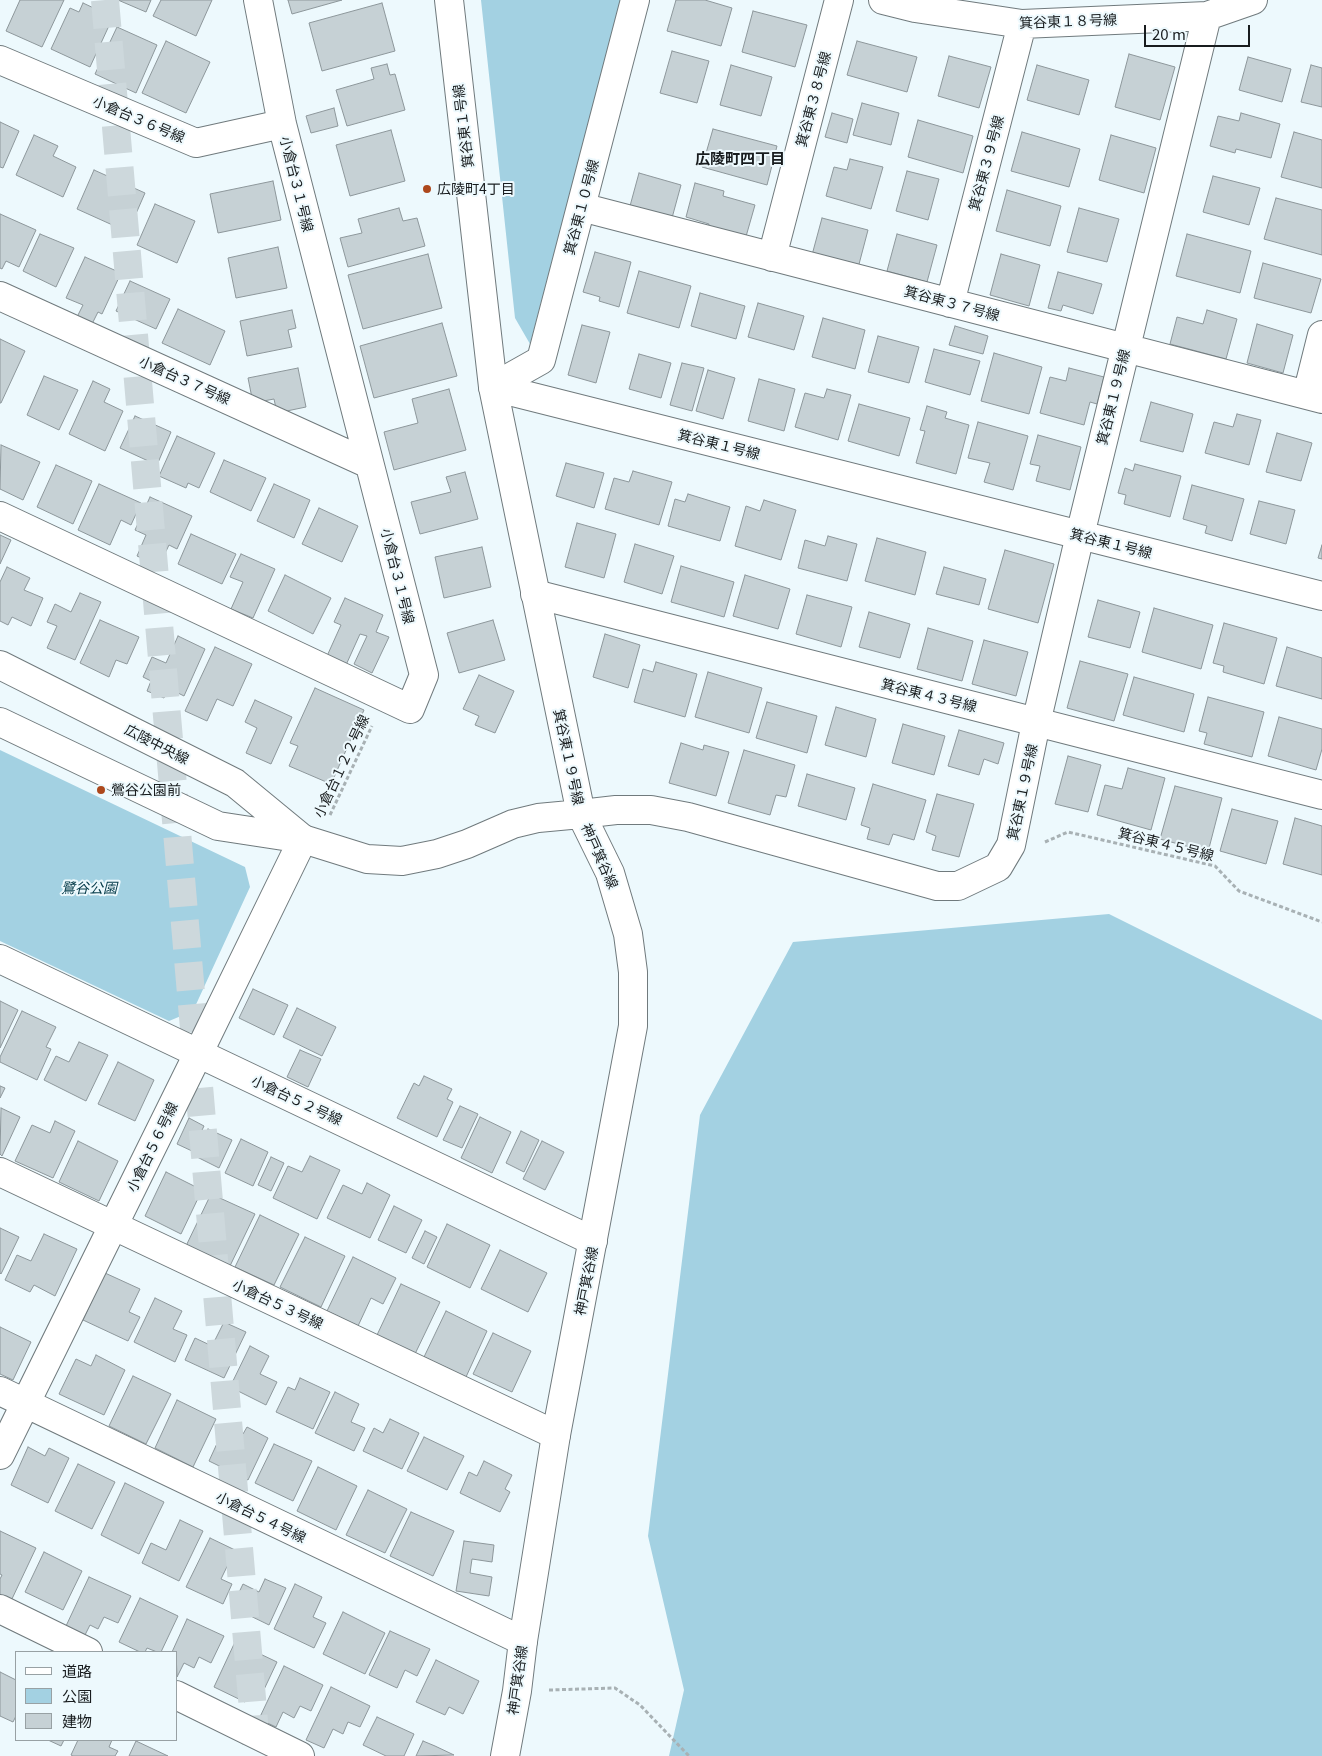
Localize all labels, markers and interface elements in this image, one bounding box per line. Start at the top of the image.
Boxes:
street label: 箕谷東１８号線 [1019,11,1117,31]
scale bar [1147,15,1253,47]
text: 20 m [1152,23,1186,44]
street label: 箕谷東３８号線 [792,49,834,149]
street label: 箕谷東１号線 [450,83,476,169]
street label: 小倉台３６号線 [91,92,187,146]
street label: 箕谷東３９号線 [965,113,1007,213]
street label: 小倉台３１号線 [277,134,317,234]
district label: 広陵町四丁目 [695,149,785,167]
street label: 箕谷東１０号線 [560,157,602,257]
place label: 広陵町4丁目 [437,181,515,197]
marker: 広陵町4丁目 [421,183,433,195]
street label: 箕谷東３７号線 [902,282,1002,324]
street label: 箕谷東１９号線 [1093,347,1133,447]
street label: 小倉台３７号線 [137,352,233,408]
street label: 箕谷東１号線 [676,426,762,462]
street label: 箕谷東１号線 [1068,525,1154,561]
street label: 小倉台３１号線 [378,526,418,626]
street label: 箕谷東４３号線 [879,675,979,715]
street label: 箕谷東１９号線 [551,707,587,807]
street label: 小倉台１２２号線 [310,712,372,820]
street label: 広陵中央線 [122,721,192,767]
street label: 箕谷東１９号線 [1004,742,1040,842]
place label: 鶯谷公園前 [111,782,181,798]
marker: 鶯谷公園前 [95,784,107,796]
street label: 神戸箕谷線 [578,821,622,891]
street label: 箕谷東４５号線 [1116,824,1216,864]
park label: 鷺谷公園 [61,880,117,896]
street label: 小倉台５２号線 [249,1072,345,1128]
street label: 小倉台５６号線 [123,1099,181,1195]
street label: 神戸箕谷線 [571,1245,601,1317]
street label: 小倉台５３号線 [230,1276,326,1332]
street label: 小倉台５４号線 [213,1488,309,1546]
street label: 神戸箕谷線 [504,1644,530,1716]
legend [15,1651,178,1741]
text: 道路 [62,1660,92,1681]
text: 公園 [62,1685,92,1706]
text: 建物 [62,1710,92,1731]

